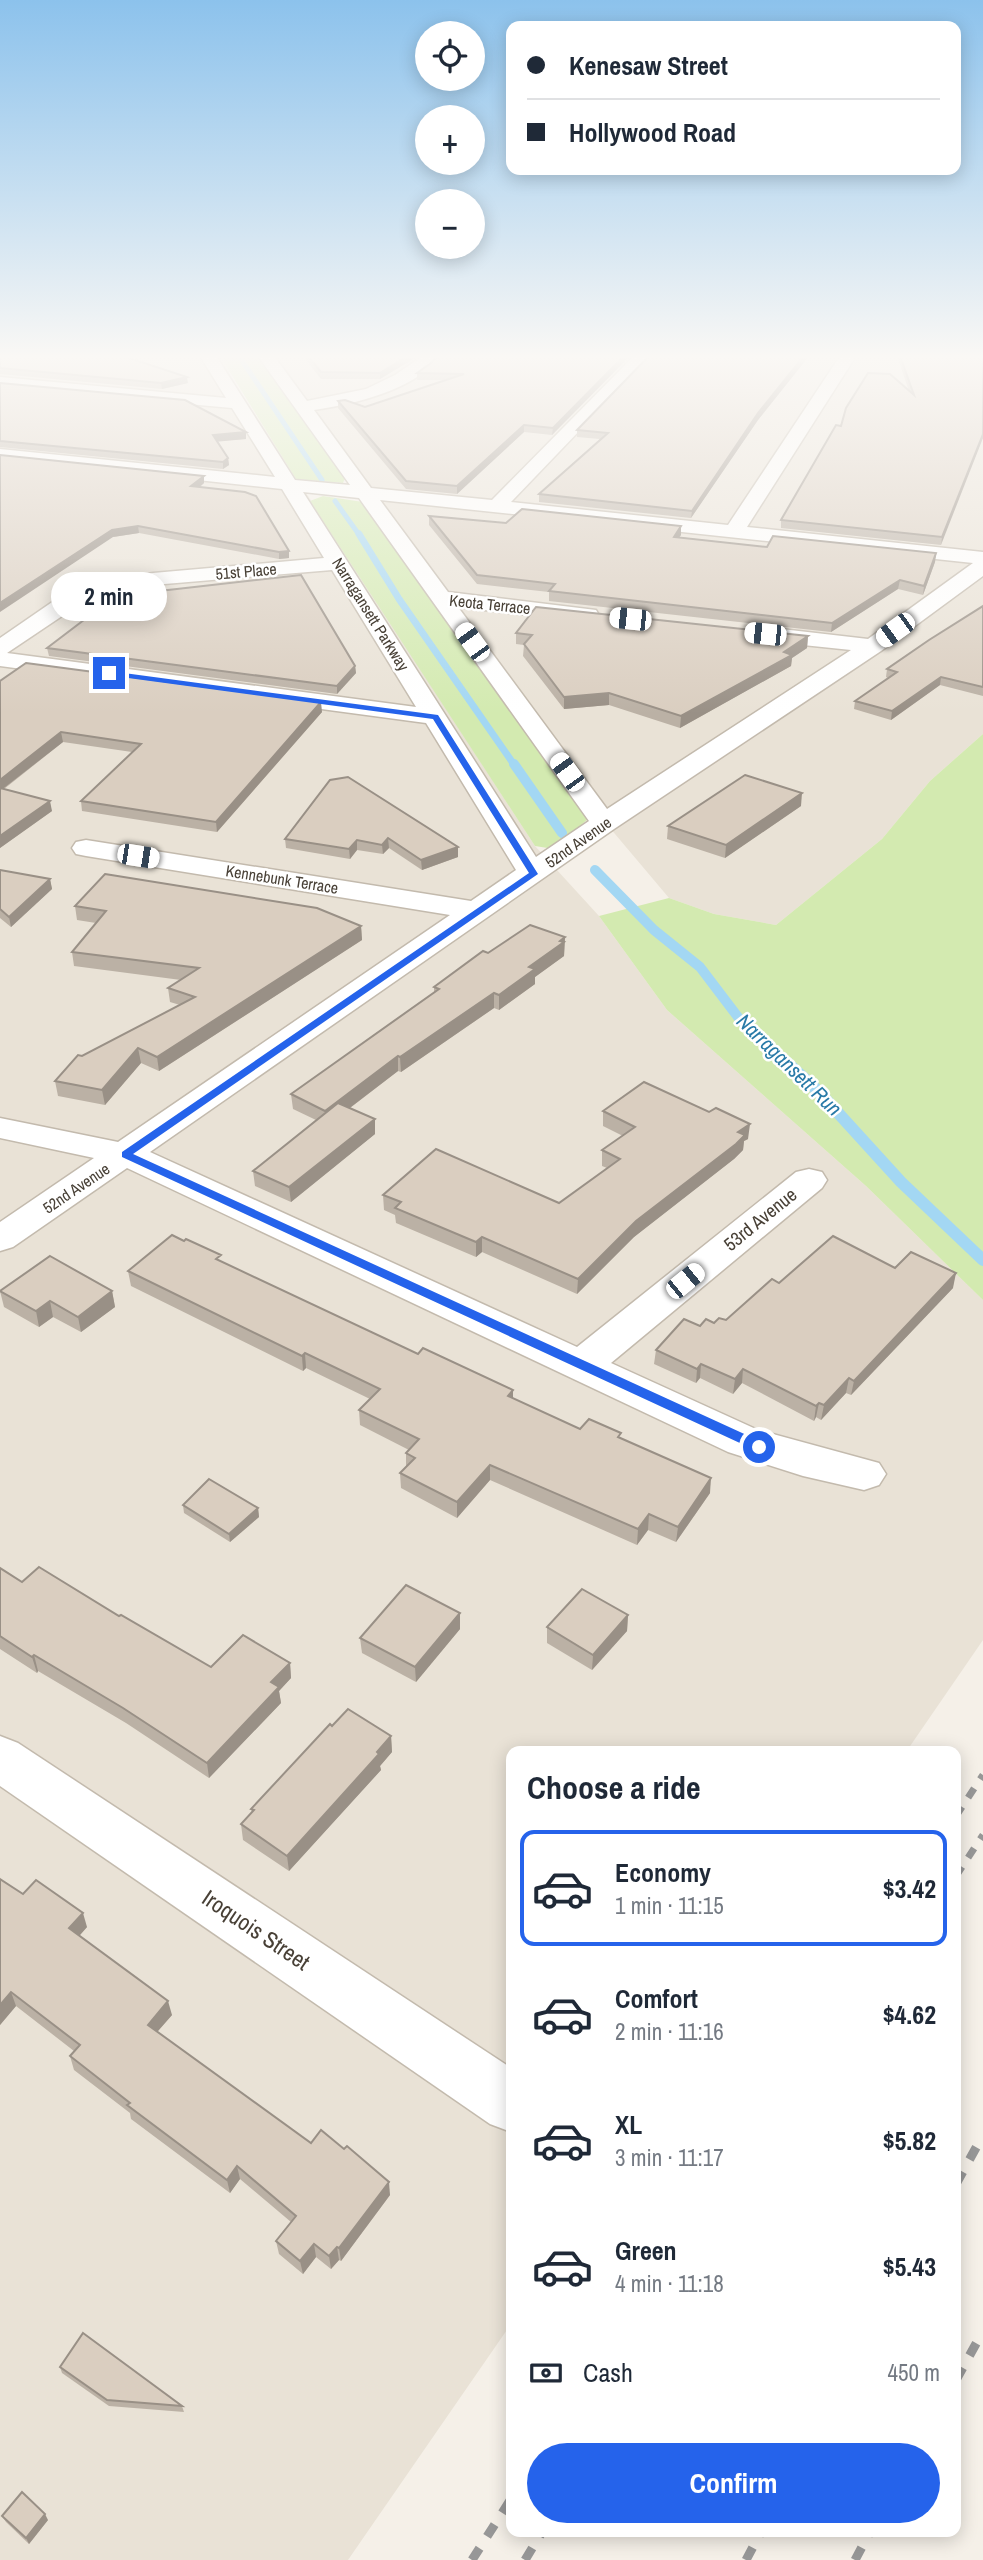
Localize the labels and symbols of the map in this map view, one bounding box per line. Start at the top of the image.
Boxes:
street label: Narragansett Parkway [327,553,415,675]
street label: 51st Place [215,557,277,585]
callout: 2 min [51,572,167,620]
street label: Keota Terrace [448,589,532,619]
car [609,606,652,632]
car [872,609,919,651]
car [452,619,493,665]
car [744,621,787,647]
route end [93,657,125,689]
car [547,749,588,795]
street label: 52nd Avenue [540,811,616,873]
car [116,842,161,870]
street label: Kennebunk Terrace [224,859,340,899]
water label: Narragansett Run [730,1007,848,1122]
street label: 52nd Avenue [38,1158,114,1218]
street label: 53rd Avenue [718,1181,802,1257]
car [663,1260,708,1302]
route start [743,1431,775,1463]
street label: Iroquois Street [196,1882,316,1977]

